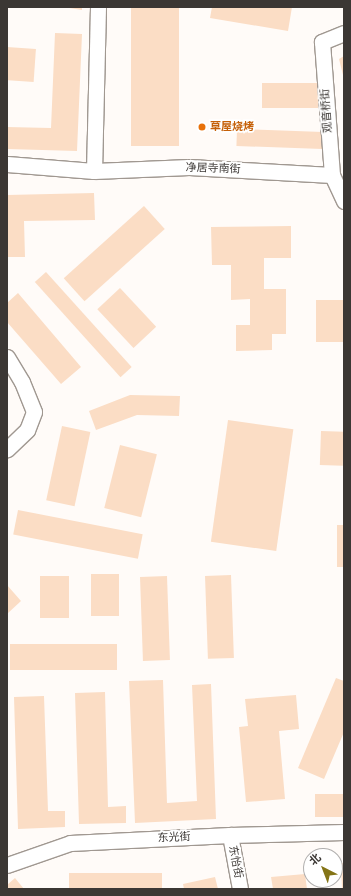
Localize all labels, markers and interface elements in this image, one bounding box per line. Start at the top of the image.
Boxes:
street label: 观音桥街 [319,89,335,133]
place label: 草屋烧烤 [210,120,254,134]
marker: 草屋烧烤 [197,122,207,132]
street label: 净居寺南街 [185,161,241,177]
street label: 东光街 [157,831,191,845]
street label: 东怡街 [225,845,245,879]
north arrow [303,848,343,888]
text: 北 [307,851,324,869]

